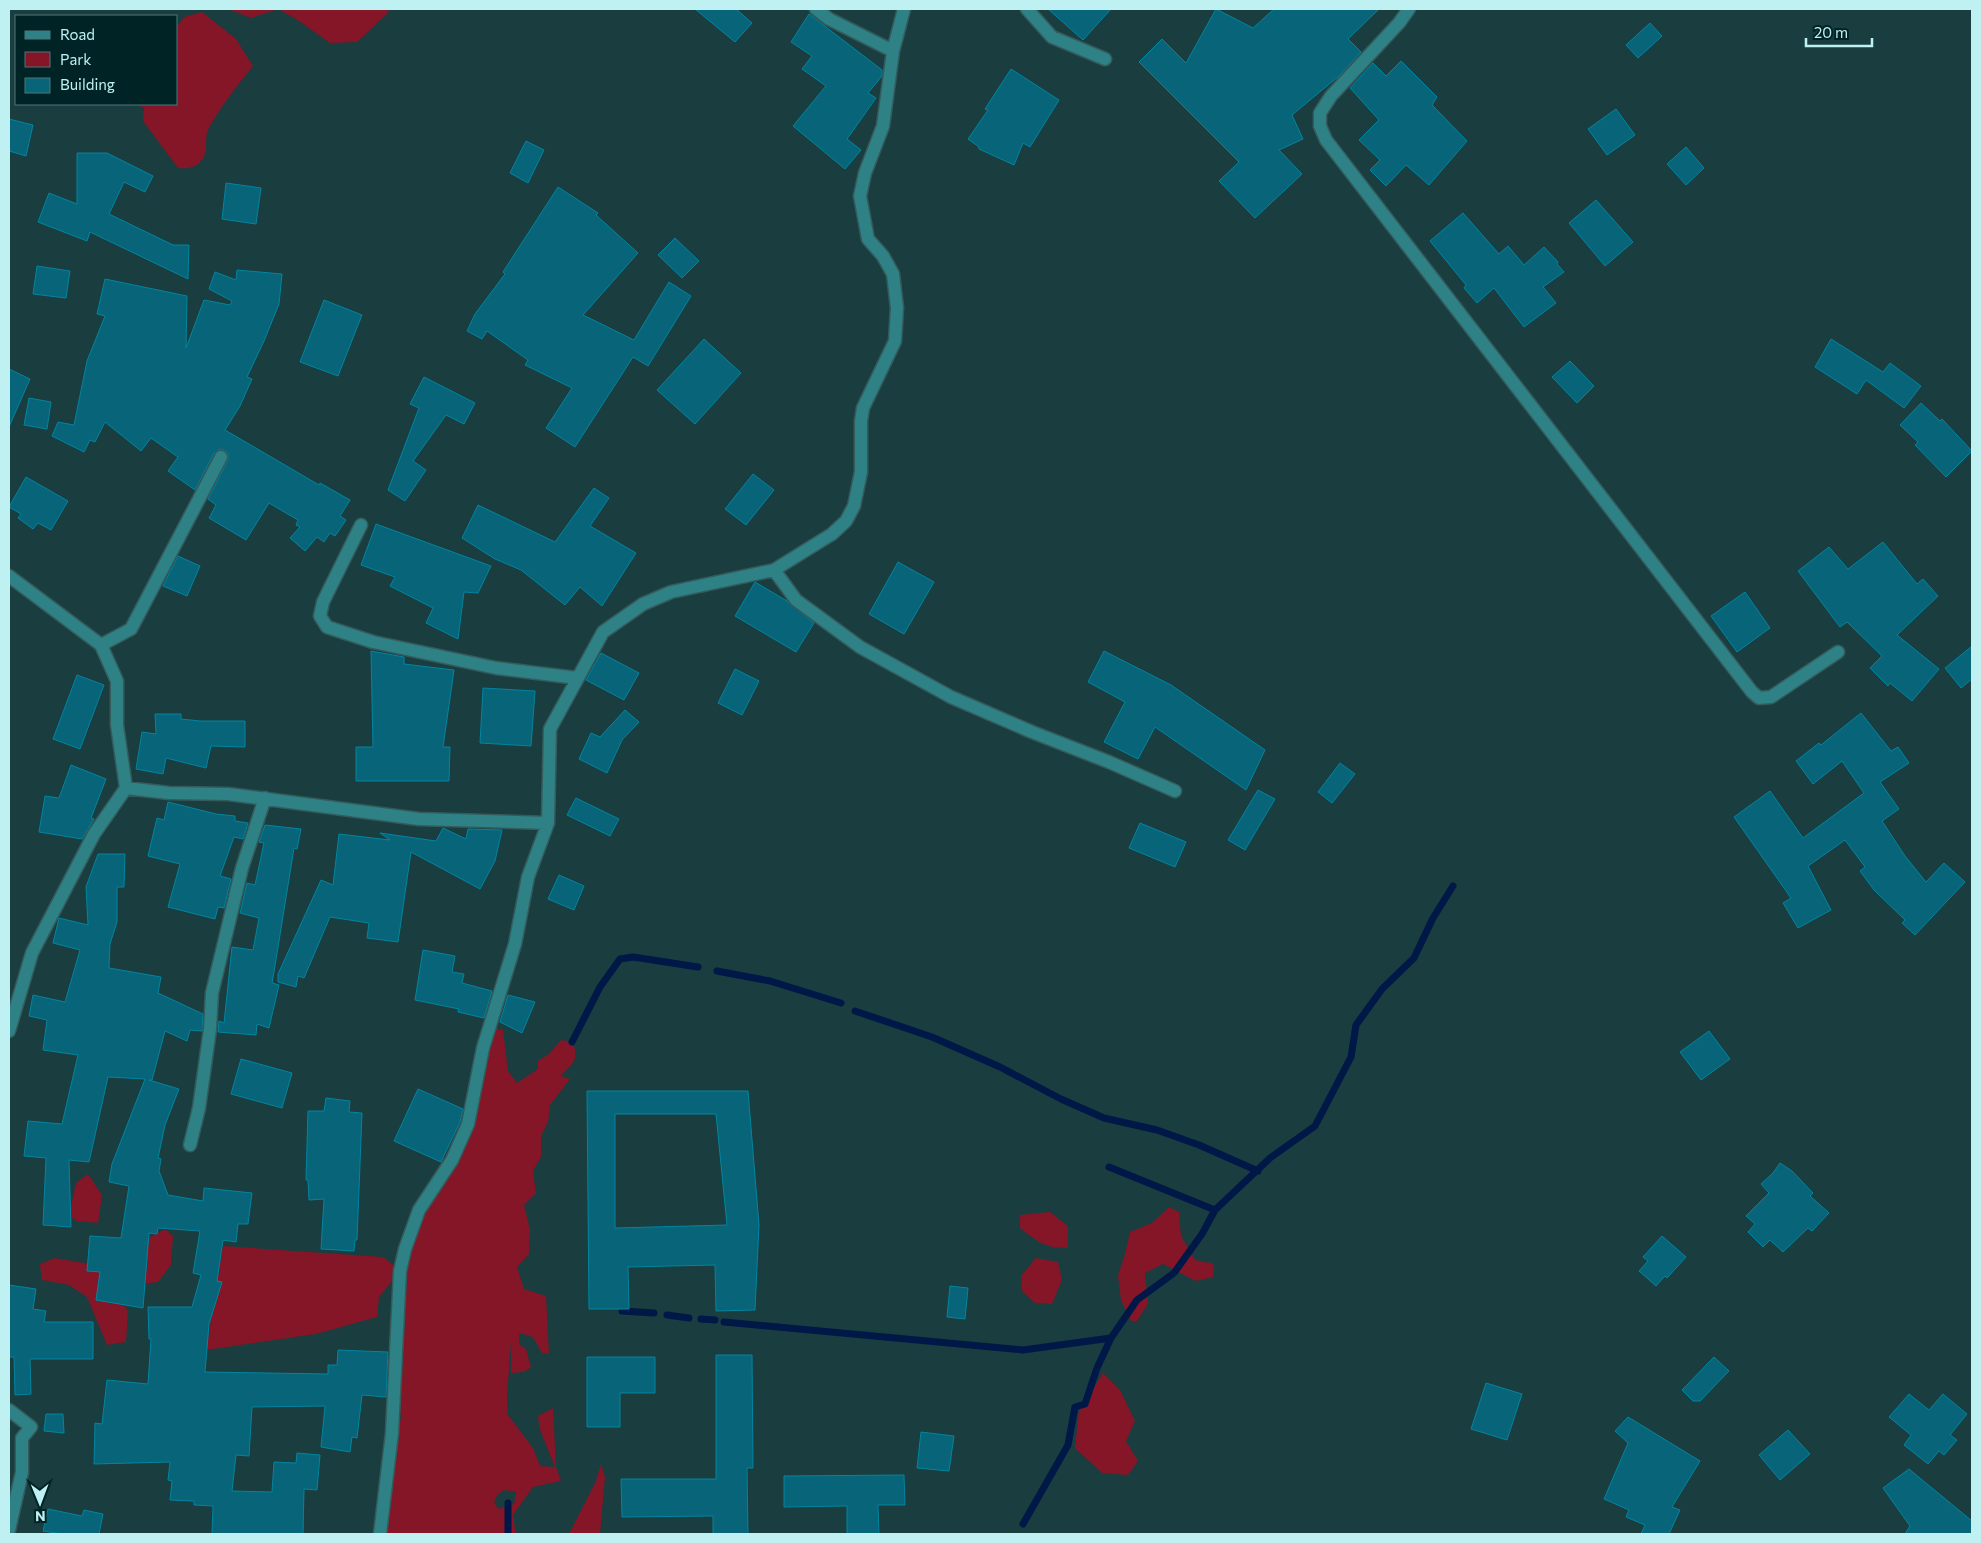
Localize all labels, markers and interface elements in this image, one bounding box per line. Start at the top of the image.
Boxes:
legend [15,15,178,105]
scale bar [1806,15,1872,47]
text: 20 m [1814,23,1848,41]
text: Road [60,25,95,43]
text: Park [60,50,91,68]
text: Building [60,75,115,93]
north arrow [15,1478,65,1528]
text: N [35,1508,46,1525]

